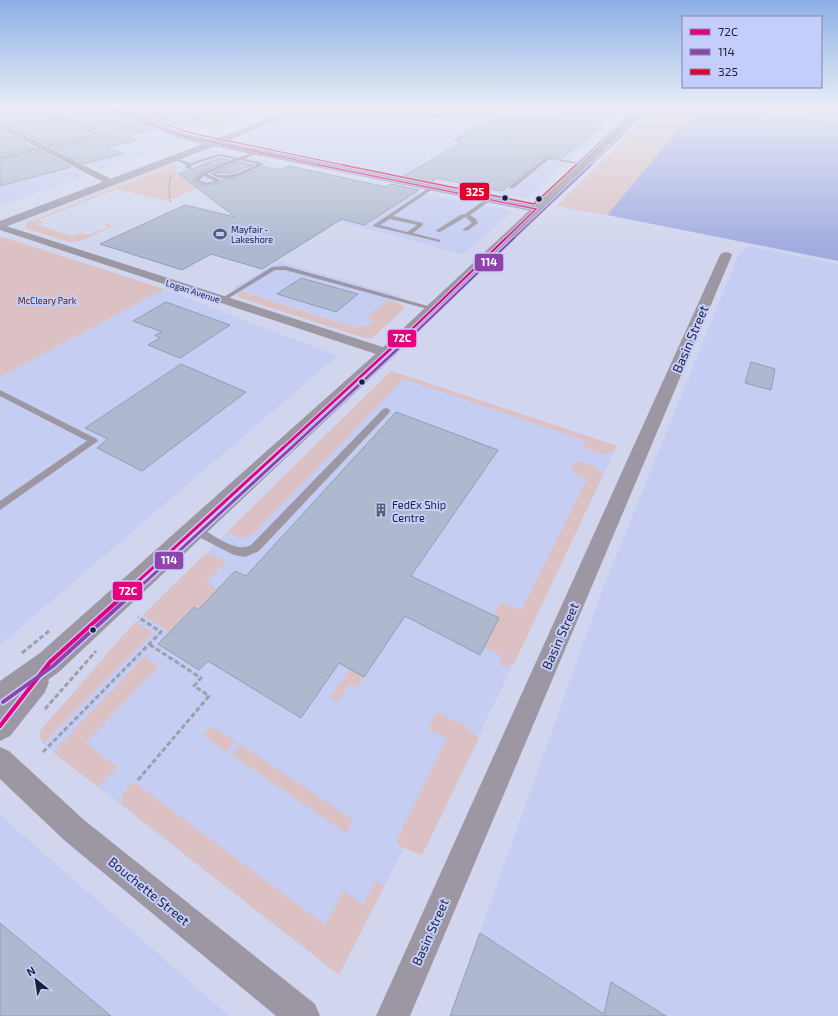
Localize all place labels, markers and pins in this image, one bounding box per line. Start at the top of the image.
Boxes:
unlabelled marker [500,193,510,203]
unlabelled marker [534,194,544,204]
place label: Mayfair - Lakeshore [231,224,273,245]
sports icon: Mayfair - Lakeshore [212,226,228,242]
unlabelled marker [357,377,367,387]
place label: FedEx Ship Centre [392,498,446,524]
building icon: FedEx Ship Centre [373,502,389,518]
unlabelled marker [88,625,98,635]

